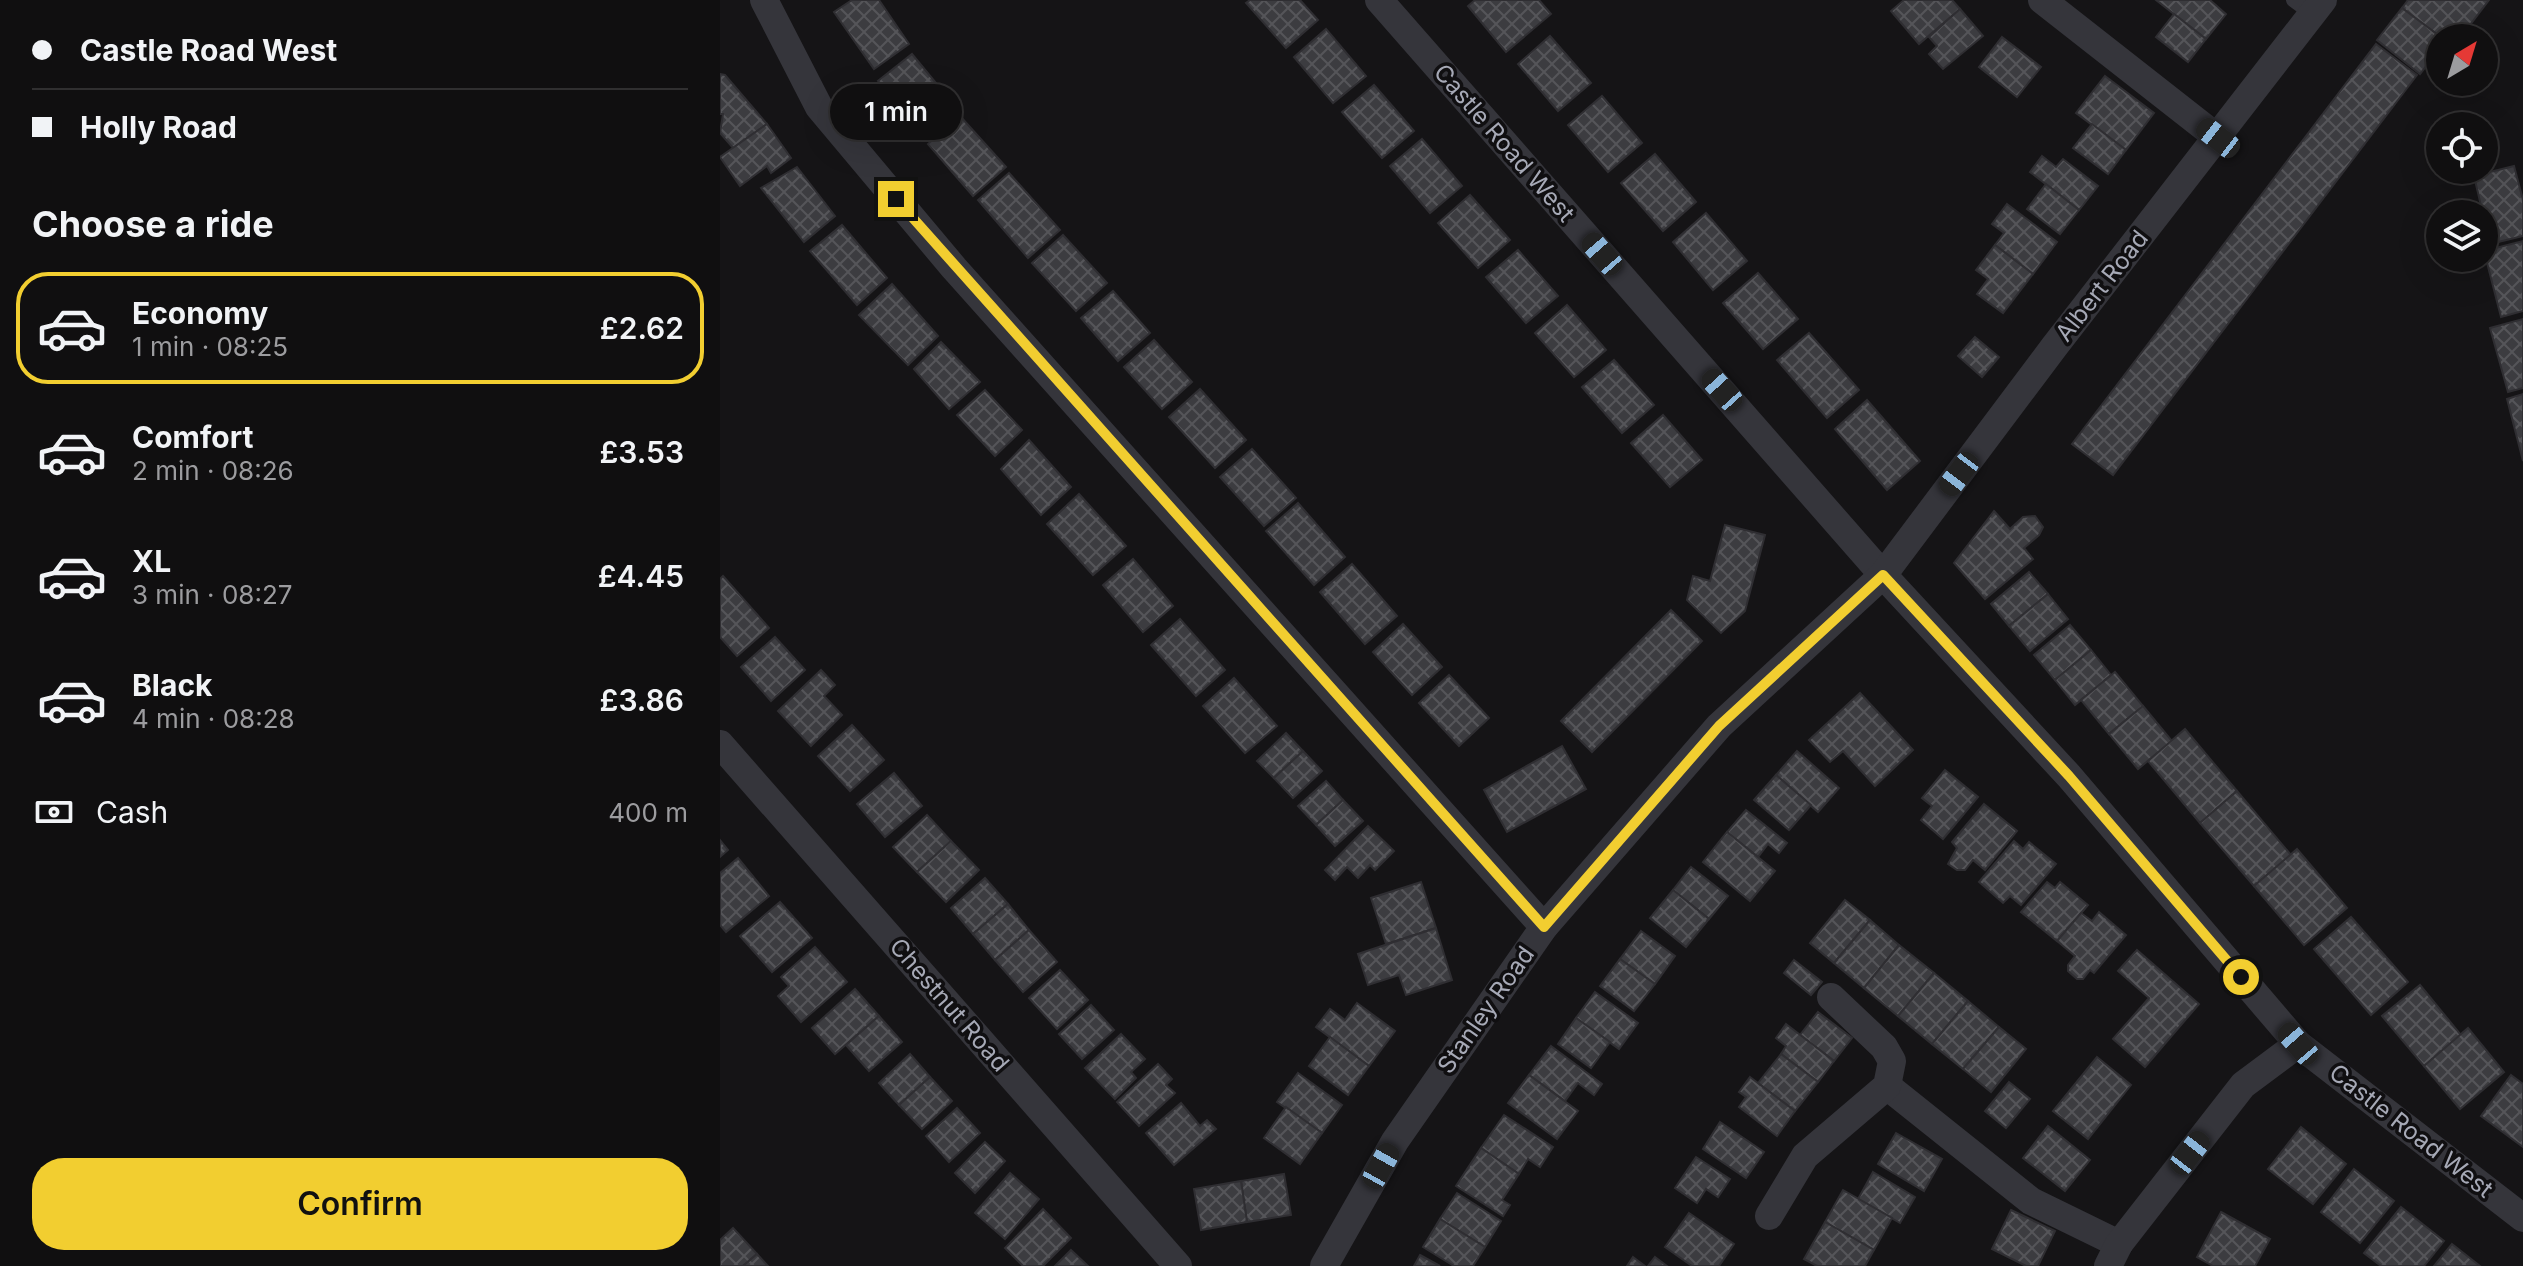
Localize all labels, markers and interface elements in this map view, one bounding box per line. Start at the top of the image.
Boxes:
north arrow [2426,24,2498,96]
map controls [2426,24,2498,272]
text: Castle Road West [80,32,337,68]
street label: Castle Road West [1428,58,1581,228]
callout: 1 min [830,83,962,139]
text: 1 min [864,96,928,127]
text: Holly Road [80,109,237,145]
button: locate [2426,112,2498,184]
car [2192,114,2244,162]
route end [878,181,914,217]
button: layers [2426,200,2498,272]
text: Choose a ride [32,202,274,246]
street label: Albert Road [2049,224,2154,347]
car [1577,228,1627,280]
icon: car [36,292,108,364]
text: Economy [132,295,268,331]
text: £2.62 [600,310,684,346]
text: 1 min · 08:25 [132,331,288,362]
car [1697,364,1747,416]
icon: car [36,416,108,488]
text: Comfort [132,419,253,455]
text: £3.53 [599,434,684,470]
car [1935,448,1983,500]
text: 2 min · 08:26 [132,455,294,486]
icon: car [36,540,108,612]
text: XL [132,543,171,579]
text: £4.45 [598,558,684,594]
text: 3 min · 08:27 [132,579,292,610]
icon: car [36,664,108,736]
text: Black [132,667,212,703]
text: £3.86 [600,682,684,718]
text: 4 min · 08:28 [132,703,295,734]
icon: cash [32,790,76,834]
text: Cash [96,794,168,830]
text: 400 m [608,797,688,828]
street label: Chestnut Road [884,932,1015,1077]
street label: Stanley Road [1431,941,1540,1079]
route start [2223,959,2259,995]
car [2273,1018,2323,1070]
street label: Castle Road West [2324,1058,2499,1204]
car [2166,1127,2214,1179]
car [1359,1139,1403,1193]
button: Confirm [32,1158,688,1250]

